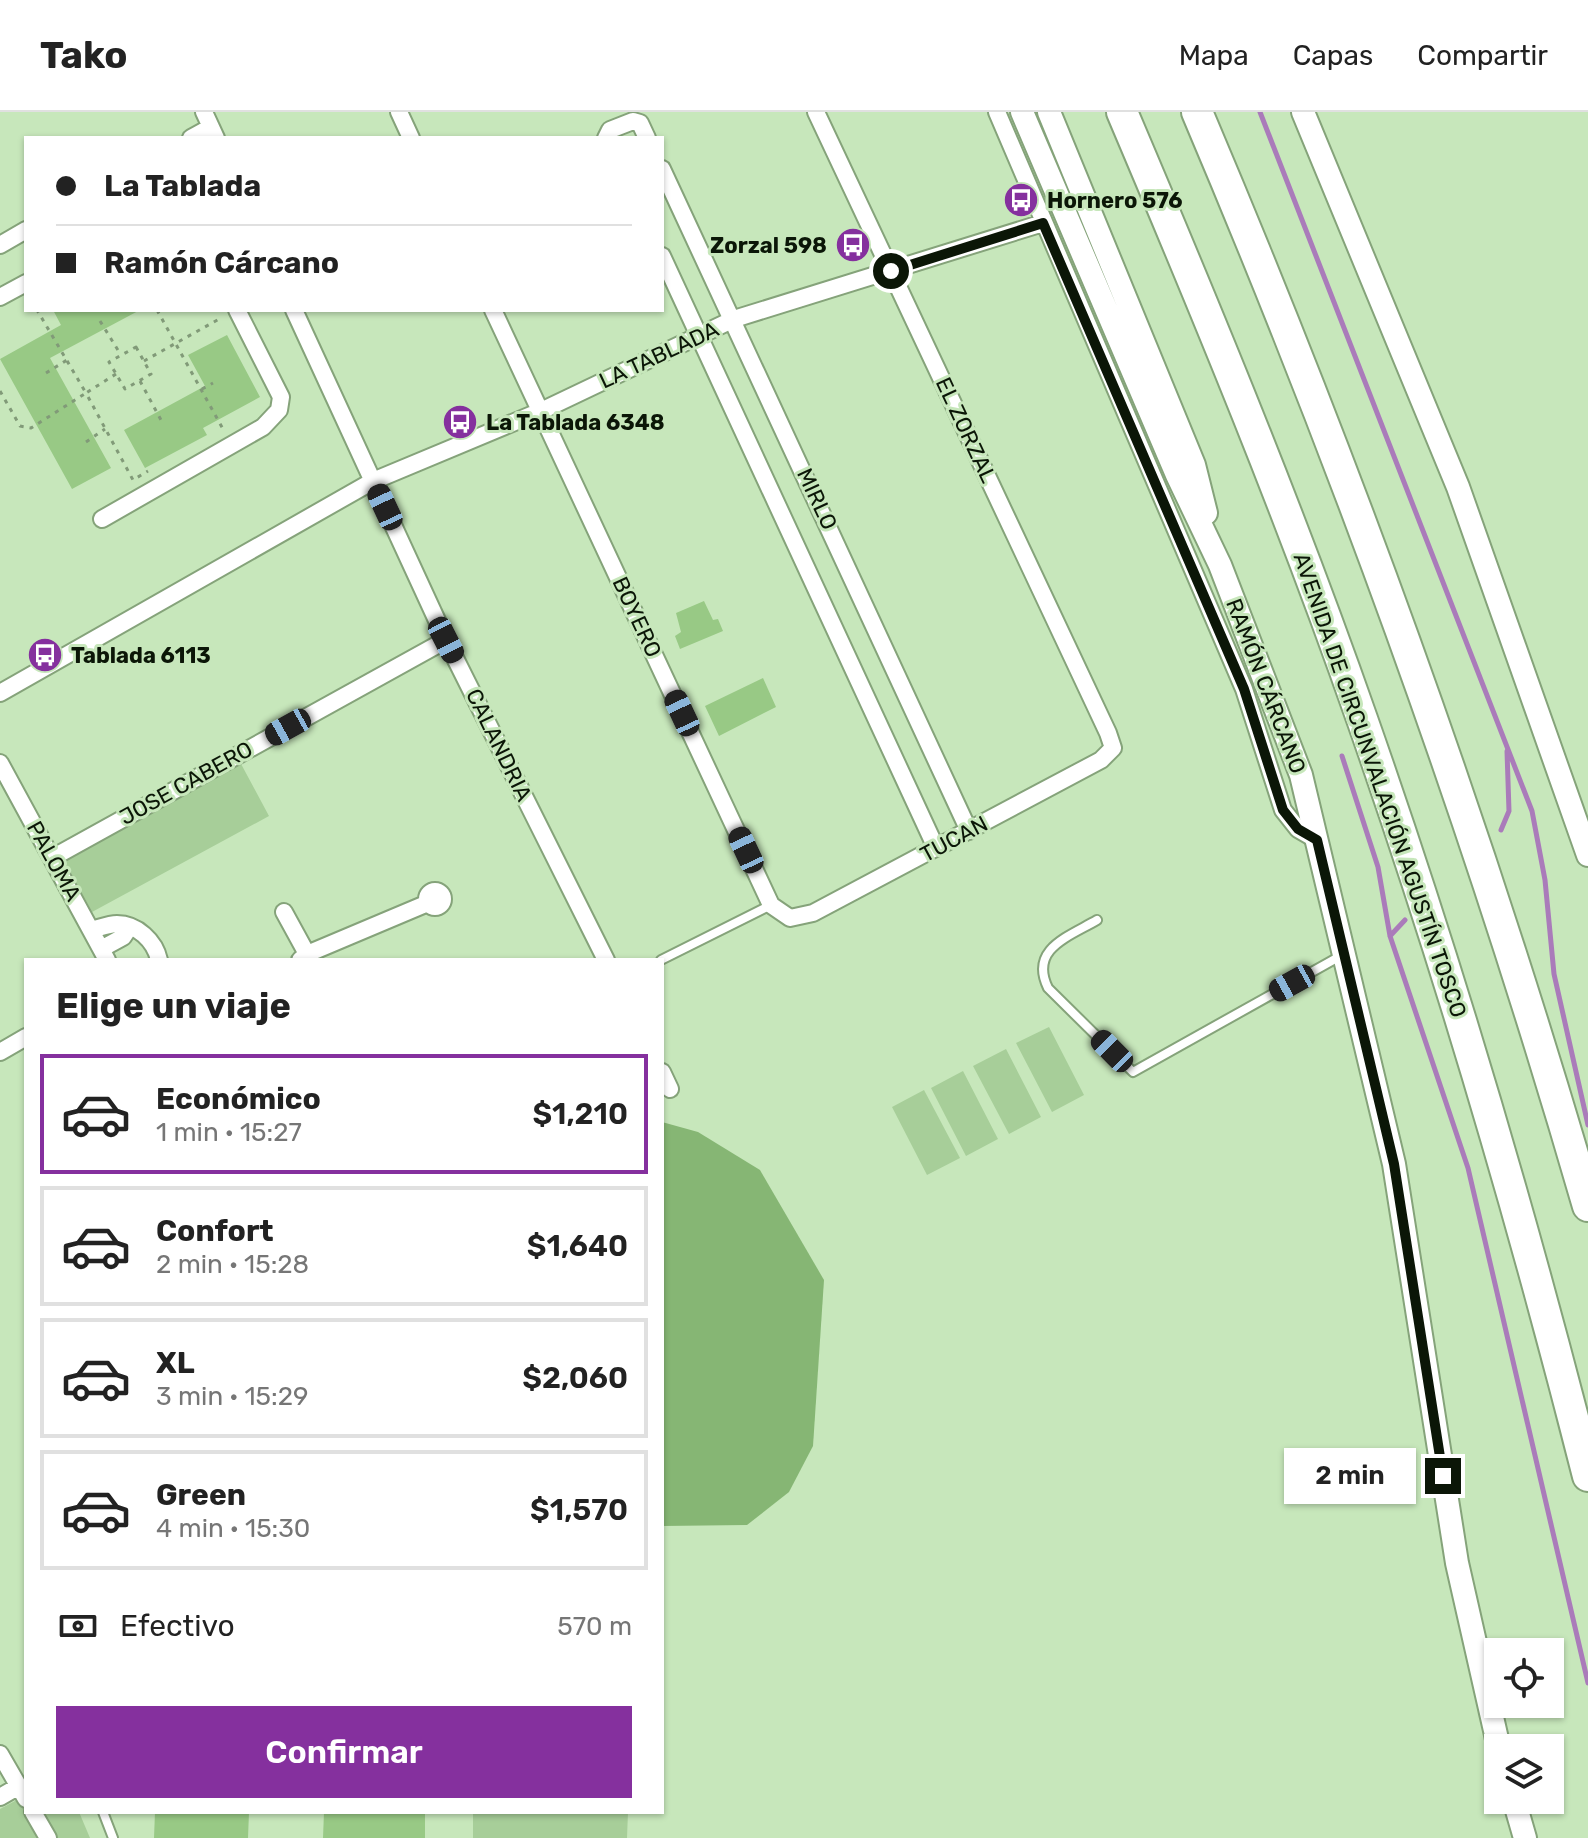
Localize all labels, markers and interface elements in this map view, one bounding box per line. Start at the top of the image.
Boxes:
text: Tako [40,32,128,78]
text: Mapa [1179,39,1249,72]
text: Capas [1293,39,1373,72]
text: Compartir [1417,39,1548,72]
text: La Tablada [104,168,261,204]
bus stop icon: Hornero 576 [1002,181,1040,219]
place label: Hornero 576 [1047,187,1183,214]
bus stop icon: Zorzal 598 [834,226,872,264]
place label: Zorzal 598 [710,232,827,259]
text: Ramón Cárcano [104,245,339,281]
route start [873,253,909,289]
street label: LA TABLADA [595,315,723,394]
street label: EL ZORZAL [930,373,1002,487]
bus stop icon: La Tablada 6348 [441,403,479,441]
place label: La Tablada 6348 [486,409,665,436]
street label: MIRLO [791,464,843,534]
car [364,480,406,534]
street label: AVENIDA DE CIRCUNVALACIÓN AGUSTÍN TOSCO [1288,549,1472,1021]
street label: BOYERO [607,572,667,662]
street label: RAMÓN CÁRCANO [1220,595,1312,777]
car [424,613,468,667]
bus stop icon: Tablada 6113 [26,636,64,674]
place label: Tablada 6113 [71,642,211,669]
street label: CALANDRIA [460,684,538,806]
car [661,686,703,740]
car [261,705,315,749]
street label: JOSE CABERO [115,735,257,831]
street label: TUCAN [916,810,992,868]
street label: PALOMA [21,816,87,906]
car [725,823,767,877]
car [1265,961,1319,1005]
text: Elige un viaje [56,984,291,1027]
car [1087,1026,1137,1076]
icon: car [60,1078,132,1150]
text: Económico [156,1081,321,1117]
text: $1,210 [532,1096,628,1132]
text: 1 min · 15:27 [156,1117,302,1148]
icon: car [60,1210,132,1282]
text: Confort [156,1213,274,1249]
text: $1,640 [527,1228,628,1264]
text: 2 min · 15:28 [156,1249,309,1280]
icon: car [60,1342,132,1414]
text: XL [156,1345,195,1381]
text: $2,060 [522,1360,628,1396]
text: 3 min · 15:29 [156,1381,308,1412]
callout: 2 min [1283,1448,1415,1504]
route end [1425,1458,1461,1494]
text: 2 min [1315,1460,1385,1491]
icon: car [60,1474,132,1546]
text: Green [156,1477,246,1513]
text: $1,570 [530,1492,628,1528]
text: 4 min · 15:30 [156,1513,310,1544]
icon: cash [56,1604,100,1648]
text: Efectivo [120,1608,235,1644]
text: 570 m [557,1611,632,1642]
map controls [1484,1638,1564,1814]
button: locate [1484,1638,1564,1718]
button: Confirmar [56,1706,632,1798]
button: layers [1484,1734,1564,1814]

